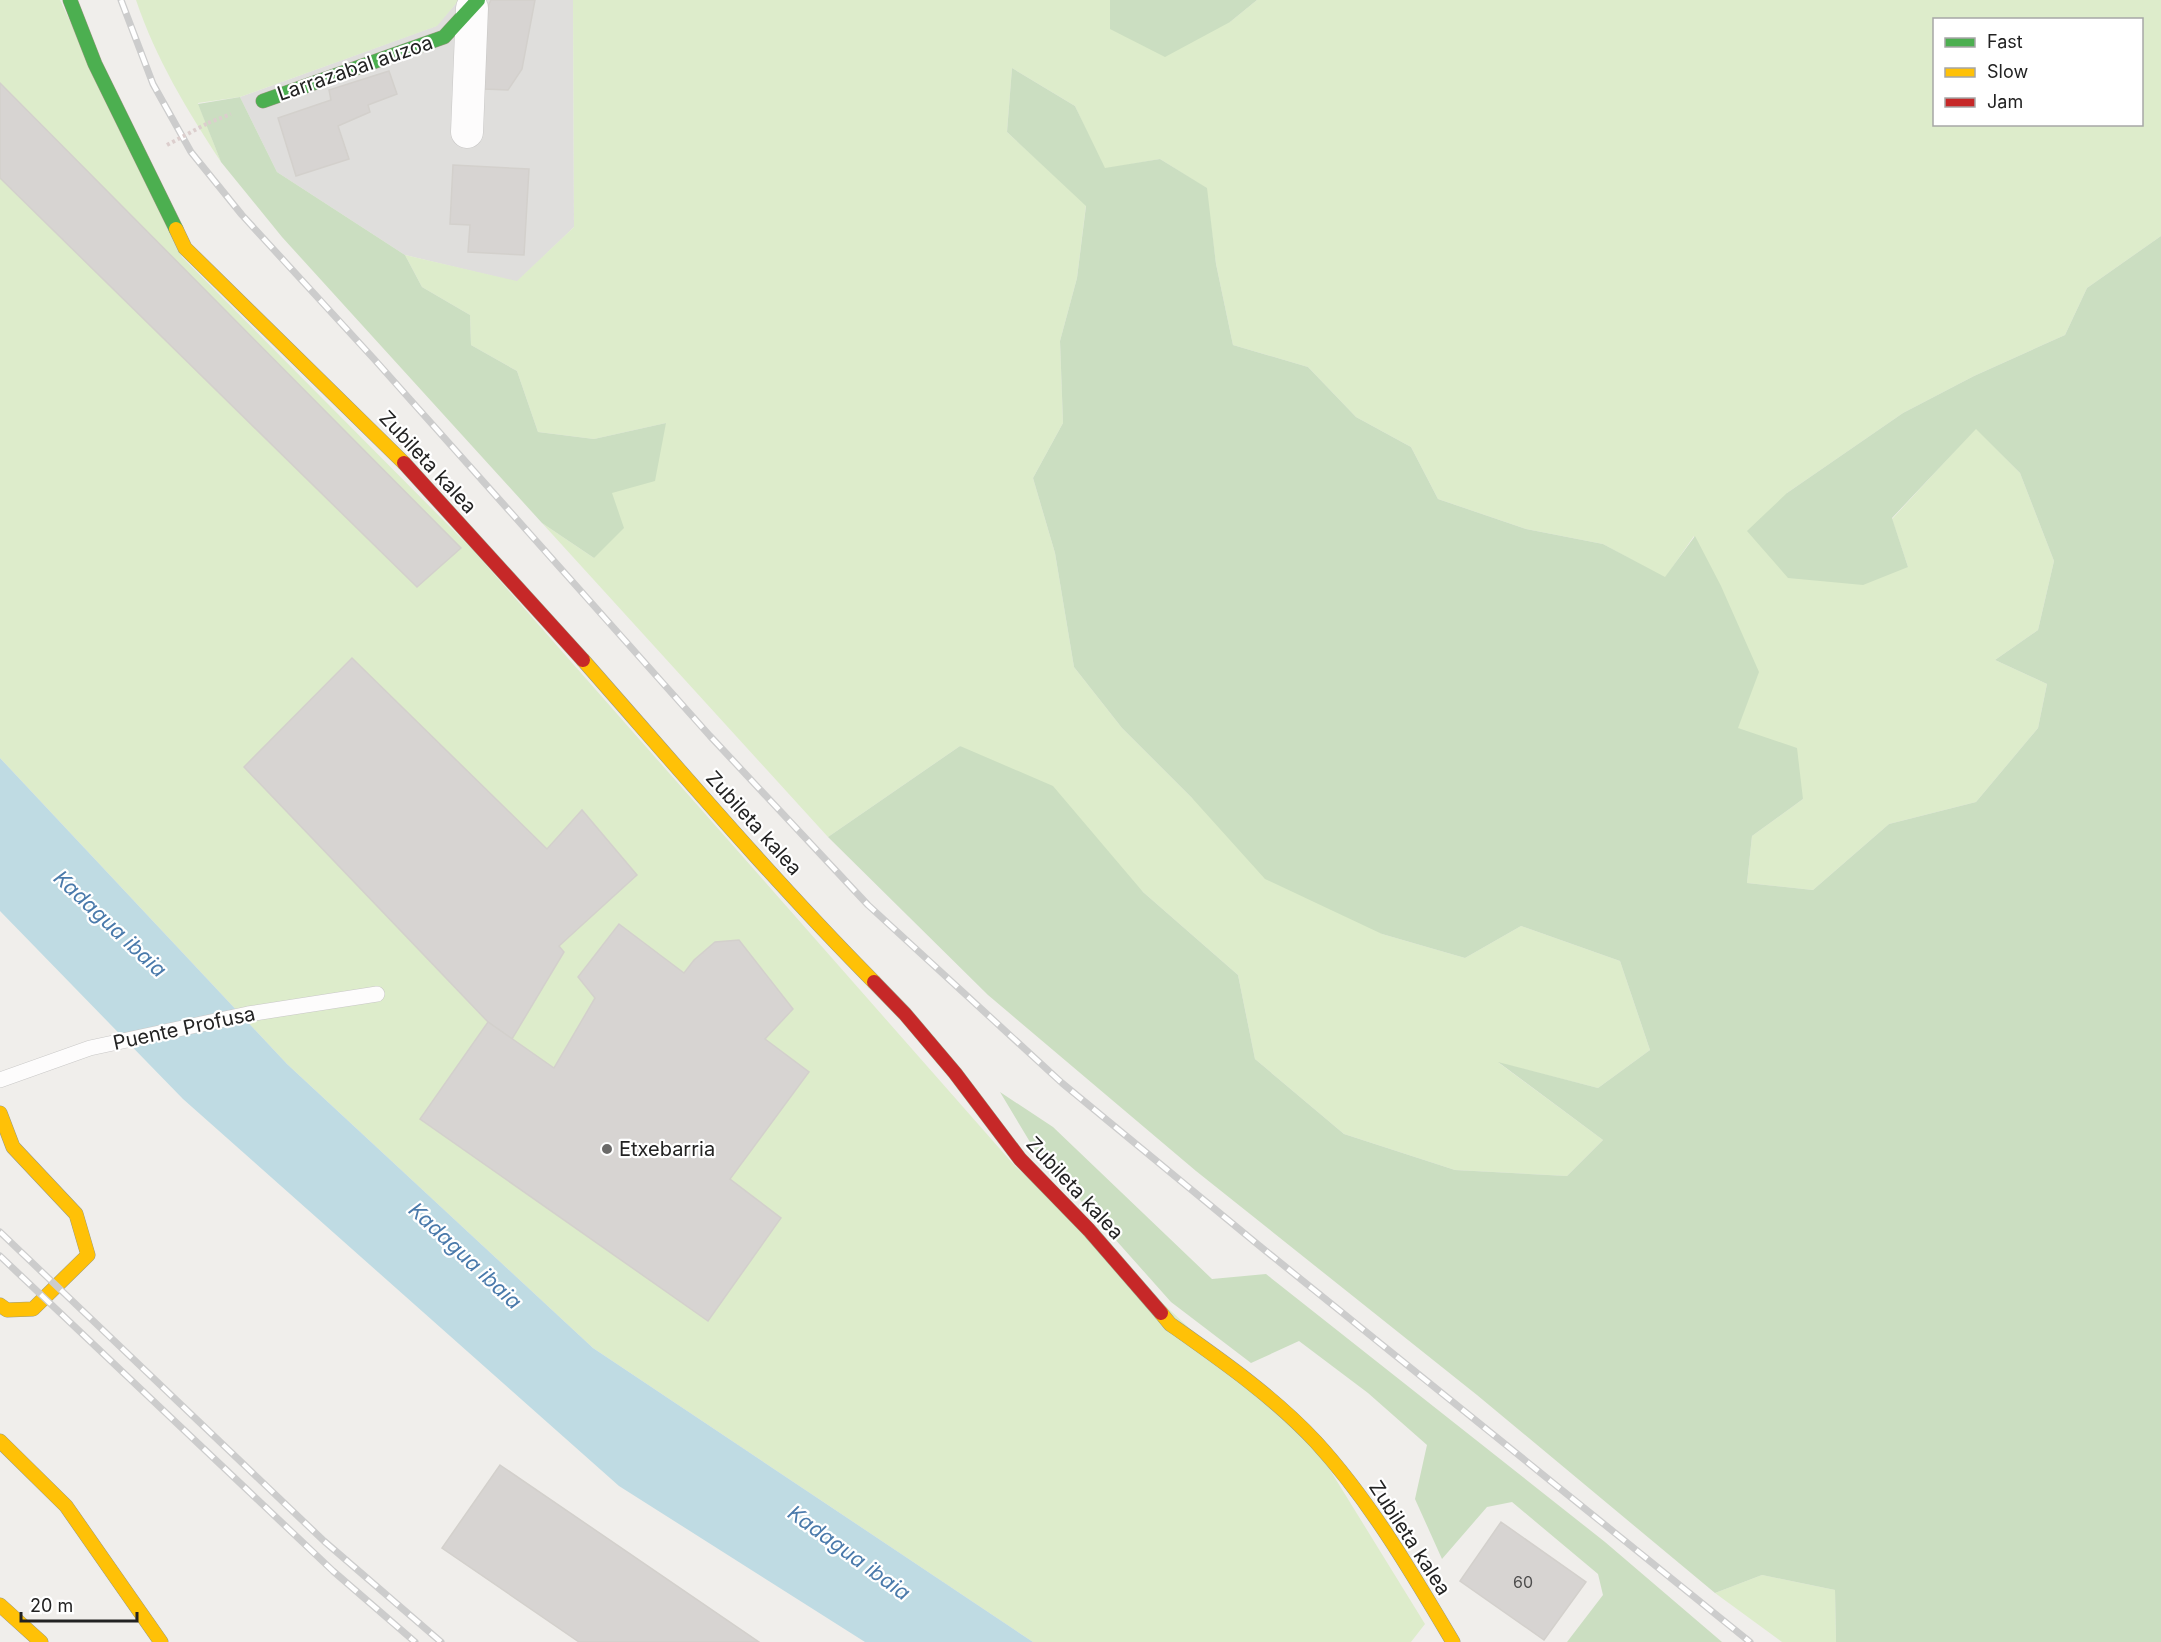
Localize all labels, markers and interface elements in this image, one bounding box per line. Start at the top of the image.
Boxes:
legend [1933,18,2143,126]
street label: Larrazabal auzoa [274,30,436,106]
text: Fast [1987,31,2023,52]
text: Slow [1987,61,2028,82]
text: Jam [1987,91,2023,112]
street label: Zubileta kalea [374,406,482,518]
street label: Zubileta kalea [701,766,807,880]
water label: Kadagua ibaia [49,865,172,982]
street label: Puente Profusa [111,1001,257,1055]
street label: Zubileta kalea [1021,1132,1129,1244]
place label: Etxebarria [619,1137,715,1161]
marker: Etxebarria [600,1142,614,1156]
water label: Kadagua ibaia [404,1197,527,1314]
street label: Zubileta kalea [1364,1476,1456,1600]
water label: Kadagua ibaia [783,1500,915,1605]
house number: 60 [1513,1572,1533,1592]
scale bar [21,1585,136,1623]
text: 20 m [30,1595,73,1616]

